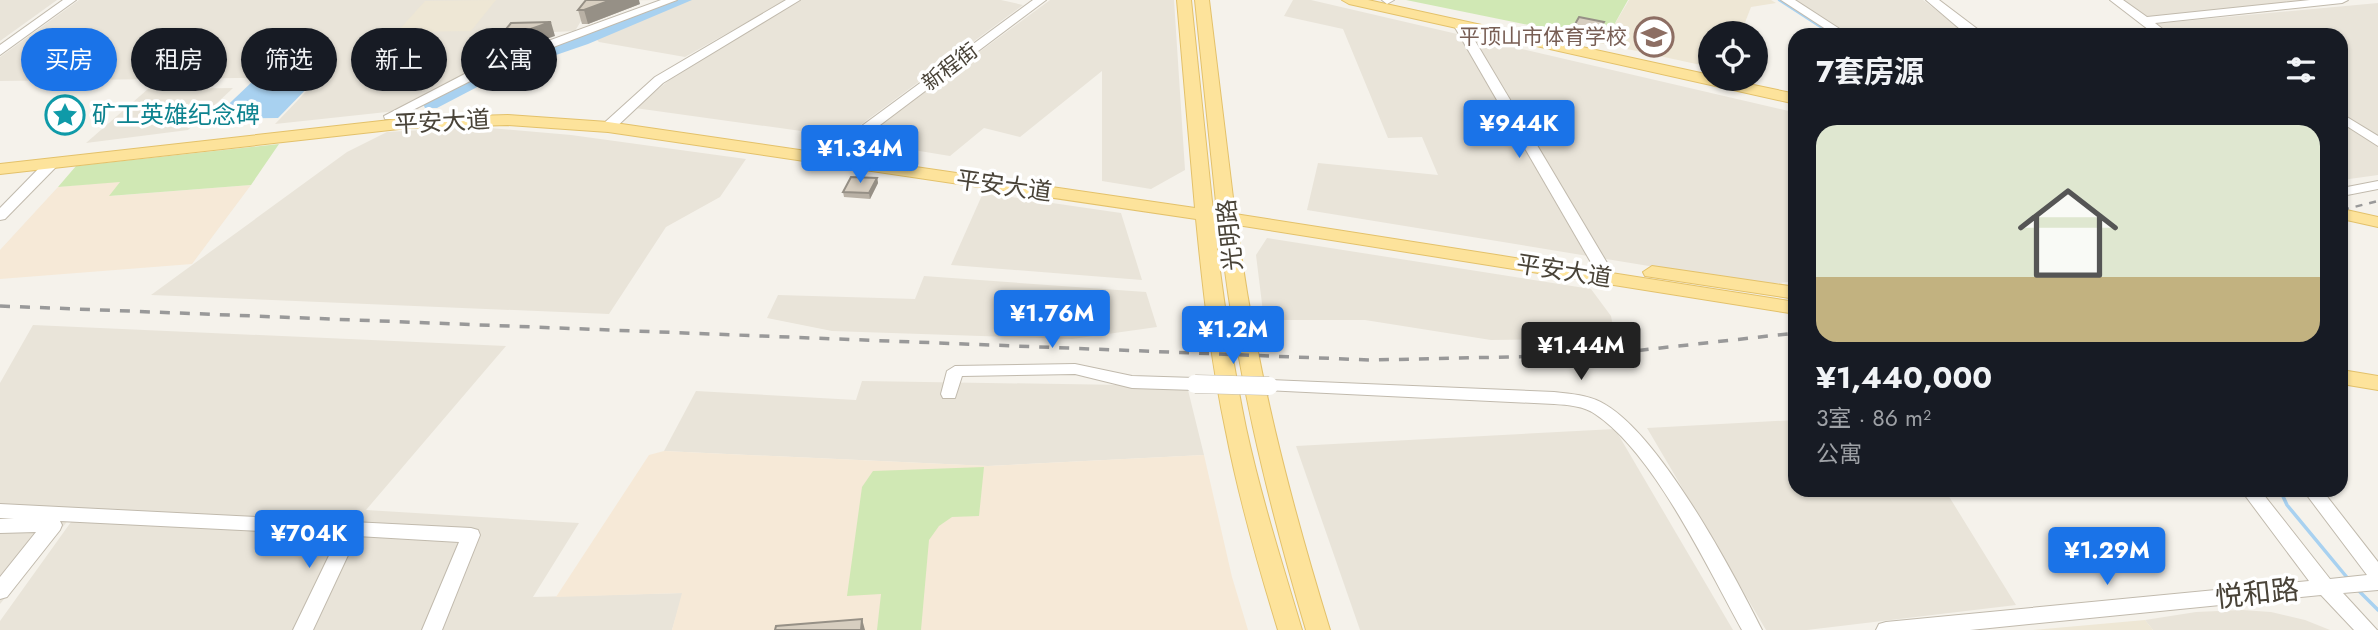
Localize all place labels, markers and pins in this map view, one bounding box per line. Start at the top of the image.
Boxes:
school or university icon: 平顶山市体育学校 [1633,16,1675,58]
place label: 平顶山市体育学校 [1459,22,1627,52]
place icon: 矿工英雄纪念碑 [44,94,86,136]
place label: 矿工英雄纪念碑 [92,97,260,132]
pin: ¥944K [1470,100,1568,160]
pin: ¥1.34M [803,125,917,185]
pin: ¥1.76M [995,290,1109,350]
pin: ¥1.2M [1184,306,1282,366]
pin: ¥1.44M [1524,322,1638,382]
pin: ¥704K [260,510,358,570]
pin: ¥1.29M [2050,528,2164,587]

